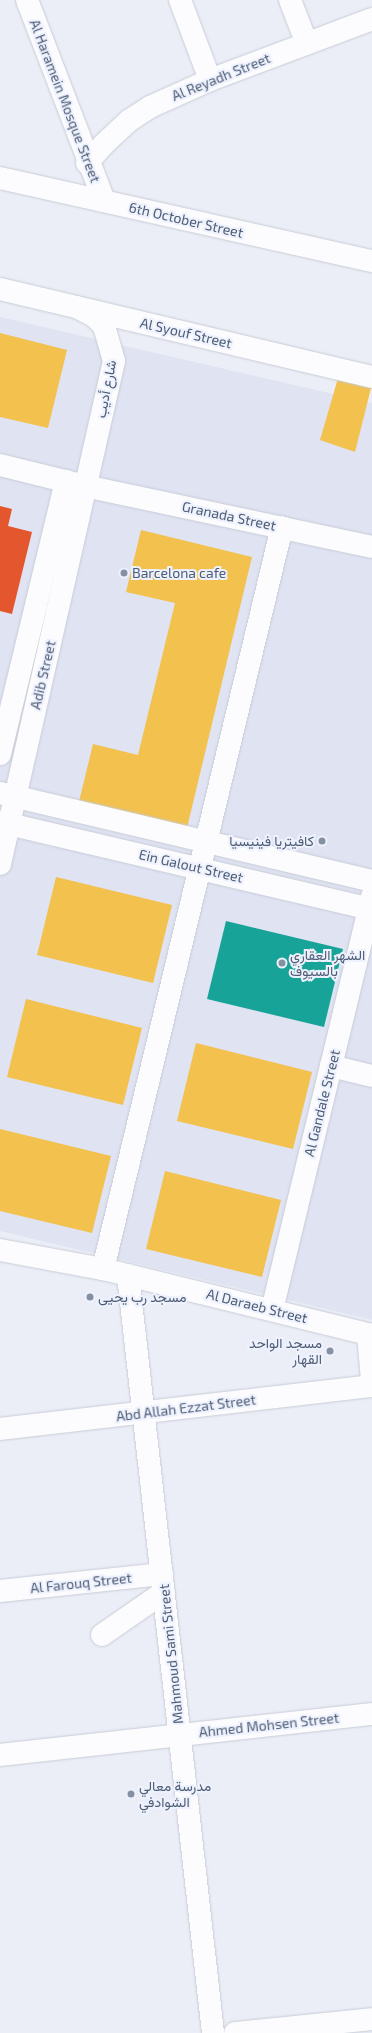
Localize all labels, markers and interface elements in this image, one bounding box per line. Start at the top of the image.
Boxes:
street label: Al Haramein Mosque Street [26,17,104,185]
street label: Al Reyadh Street [169,49,273,105]
street label: 6th October Street [127,199,245,241]
street label: Al Syouf Street [138,314,234,352]
street label: شارع أديب [92,359,120,419]
street label: Granada Street [180,498,278,534]
place label: Barcelona cafe [132,565,226,581]
marker: Barcelona cafe [119,568,129,578]
street label: Adib Street [27,639,59,711]
place label: كافيتريا فينيسيا [229,833,314,849]
marker: كافيتريا فينيسيا [317,836,327,846]
street label: Ein Galout Street [137,846,245,886]
place label: الشهر العقاري بالسيوف [290,947,365,980]
marker: الشهر العقاري بالسيوف [277,958,287,968]
street label: Al Gandale Street [301,1048,343,1158]
street label: Al Daraeb Street [205,1285,309,1327]
place label: مسجد رب يحيى [98,1289,186,1305]
marker: مسجد رب يحيى [85,1292,95,1302]
place label: مسجد الواحد القهار [249,1335,322,1368]
marker: مسجد الواحد القهار [325,1346,335,1356]
street label: Abd Allah Ezzat Street [115,1391,257,1425]
street label: Al Farouq Street [29,1569,133,1597]
street label: Mahmoud Sami Street [155,1583,187,1725]
street label: Ahmed Mohsen Street [198,1709,340,1741]
place label: مدرسة معالي الشوادفي [139,1778,211,1810]
marker: مدرسة معالي الشوادفي [126,1789,136,1799]

